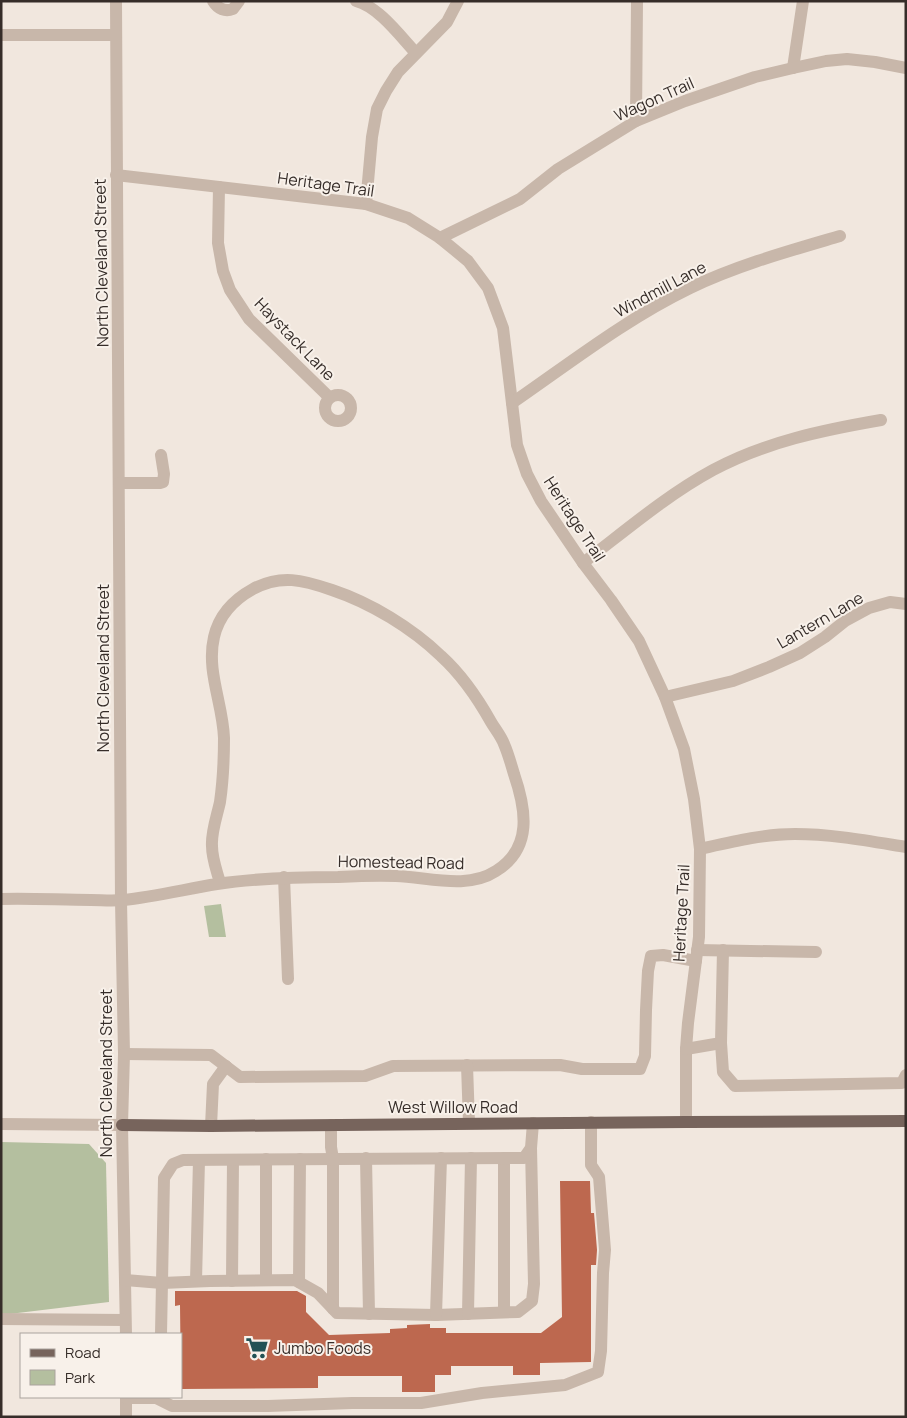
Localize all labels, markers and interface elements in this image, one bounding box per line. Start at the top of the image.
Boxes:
street label: Wagon Trail [611,72,697,126]
street label: Heritage Trail [276,166,376,202]
street label: North Cleveland Street [89,179,113,347]
street label: Windmill Lane [610,256,710,322]
street label: Haystack Lane [250,293,340,385]
street label: Heritage Trail [539,472,611,566]
street label: North Cleveland Street [92,584,114,752]
street label: Lantern Lane [773,586,867,654]
street label: Homestead Road [338,850,464,874]
street label: Heritage Trail [667,864,695,962]
street label: North Cleveland Street [95,989,117,1157]
street label: West Willow Road [388,1096,518,1118]
legend [20,1333,182,1398]
supermarket icon: Jumbo Foods [244,1335,270,1361]
place label: Jumbo Foods [274,1337,371,1359]
text: Road [65,1342,101,1363]
text: Park [65,1367,95,1388]

